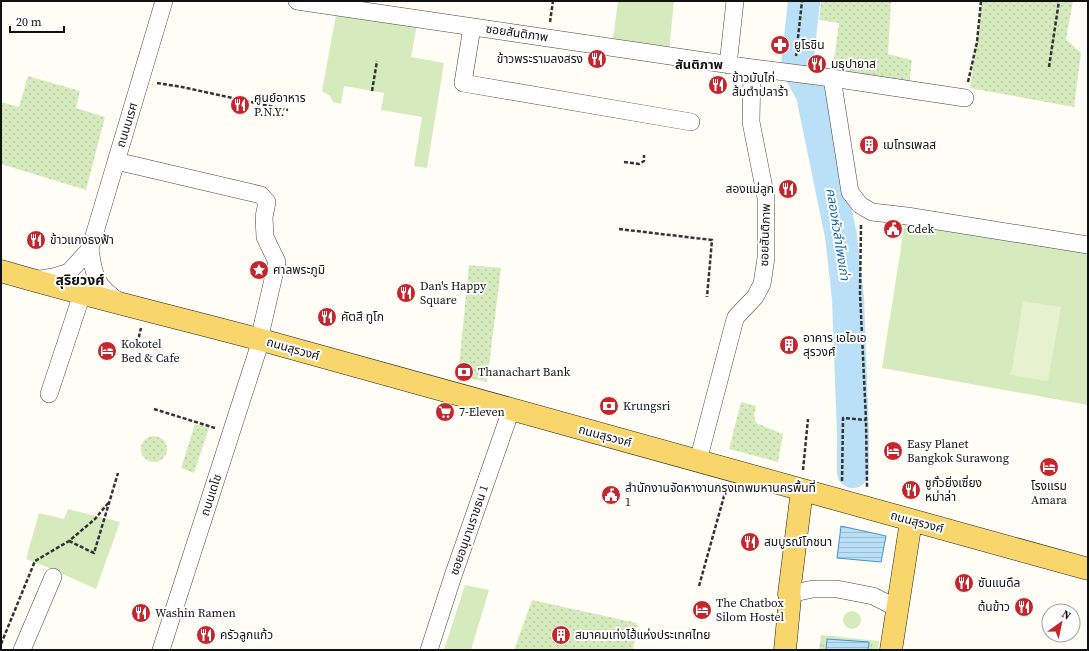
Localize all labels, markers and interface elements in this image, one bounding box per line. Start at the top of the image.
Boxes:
scale bar [10,8,64,34]
text: 20 m [16,14,42,30]
street label: ซอยสันติภาพ [485,21,549,45]
pharmacy icon: ยูโรชิน [769,34,791,56]
place label: ยูโรชิน [794,37,825,53]
restaurant icon: ข้าวพระรามลงสรง [586,48,608,70]
place label: ข้าวพระรามลงสรง [497,51,583,67]
restaurant icon: มธุปายาส [806,53,828,75]
district label: สันติภาพ [675,56,724,73]
place label: มธุปายาส [831,56,876,72]
place label: ข้าวมันไก่ ส้มตำปลาร้า [732,70,788,100]
restaurant icon: ข้าวมันไก่ ส้มตำปลาร้า [707,74,729,96]
place label: ศูนย์อาหาร P.N.Y. [254,90,306,120]
restaurant icon: ศูนย์อาหาร P.N.Y. [229,94,251,116]
street label: ถนนนเรศ [113,101,141,149]
building icon: เมโทรเพลส [858,134,880,156]
place label: เมโทรเพลส [883,137,936,153]
restaurant icon: สองแม่ลูก [777,178,799,200]
place label: สองแม่ลูก [726,181,774,197]
water label: คลองหัวลำโพงเก่า [822,187,854,282]
street label: ซอยสันติภาพ [756,203,774,267]
public building icon: Cdek [882,218,904,240]
place label: Cdek [907,221,934,237]
restaurant icon: ข้าวแกงธงฟ้า [25,229,47,251]
place label: ข้าวแกงธงฟ้า [50,232,114,248]
place icon: ศาลพระภูมิ [248,259,270,281]
place label: ศาลพระภูมิ [273,262,325,278]
district label: สุริยวงศ์ [56,270,104,290]
place label: Dan's Happy Square [420,278,487,308]
restaurant icon: Dan's Happy Square [395,282,417,304]
restaurant icon: คัตสึ ทูโก [316,306,338,328]
place label: คัตสึ ทูโก [341,309,384,325]
place label: อาคาร เอไอเอ สุรวงศ์ [803,330,867,360]
street label: ถนนสุรวงศ์ [265,334,321,364]
building icon: อาคาร เอไอเอ สุรวงศ์ [778,334,800,356]
place label: Kokotel Bed & Cafe [121,336,180,366]
hotel icon: Kokotel Bed & Cafe [96,340,118,362]
bank icon: Thanachart Bank [453,361,475,383]
place label: Thanachart Bank [478,364,571,380]
bank icon: Krungsri [598,395,620,417]
place label: Krungsri [623,398,671,414]
supermarket icon: 7-Eleven [434,401,456,423]
place label: 7-Eleven [459,404,505,420]
street label: ถนนสุรวงศ์ [577,421,633,451]
place label: Easy Planet Bangkok Surawong [907,436,1009,466]
hotel icon: Easy Planet Bangkok Surawong [882,440,904,462]
hotel icon: โรงแรม Amara [1038,456,1060,478]
street label: ถนนเดโช [197,472,225,518]
place label: ซูกั๋วยิ่งเซี่ยง หม่าล่า [925,474,982,505]
place label: โรงแรม Amara [1031,478,1068,508]
place label: สำนักงานจัดหางานกรุงเทพมหานครพื้นที่ 1 [625,479,816,510]
restaurant icon: ซูกั๋วยิ่งเซี่ยง หม่าล่า [900,479,922,501]
street label: ซอยอนุมานราชธน 1 [446,483,492,577]
public building icon: สำนักงานจัดหางานกรุงเทพมหานครพื้นที่ 1 [600,484,622,506]
street label: ถนนสุรวงศ์ [889,507,945,537]
restaurant icon: สมบูรณ์โภชนา [739,531,761,553]
place label: สมบูรณ์โภชนา [764,534,832,550]
restaurant icon: ซันแนดึล [953,572,975,594]
place label: ซันแนดึล [978,575,1020,591]
place label: The Chatbox Silom Hostel [716,595,784,625]
restaurant icon: ต้นข้าว [1013,596,1035,618]
hotel icon: The Chatbox Silom Hostel [691,599,713,621]
place label: ต้นข้าว [978,599,1010,615]
restaurant icon: Washin Ramen [130,602,152,624]
north arrow [1041,603,1081,643]
place label: Washin Ramen [155,605,236,621]
text: N [1059,607,1074,624]
restaurant icon: ครัวลูกแก้ว [195,624,217,646]
building icon: สมาคมเท่งไฮ้แห่งประเทศไทย [550,624,572,646]
place label: ครัวลูกแก้ว [220,627,273,643]
place label: สมาคมเท่งไฮ้แห่งประเทศไทย [575,627,710,643]

